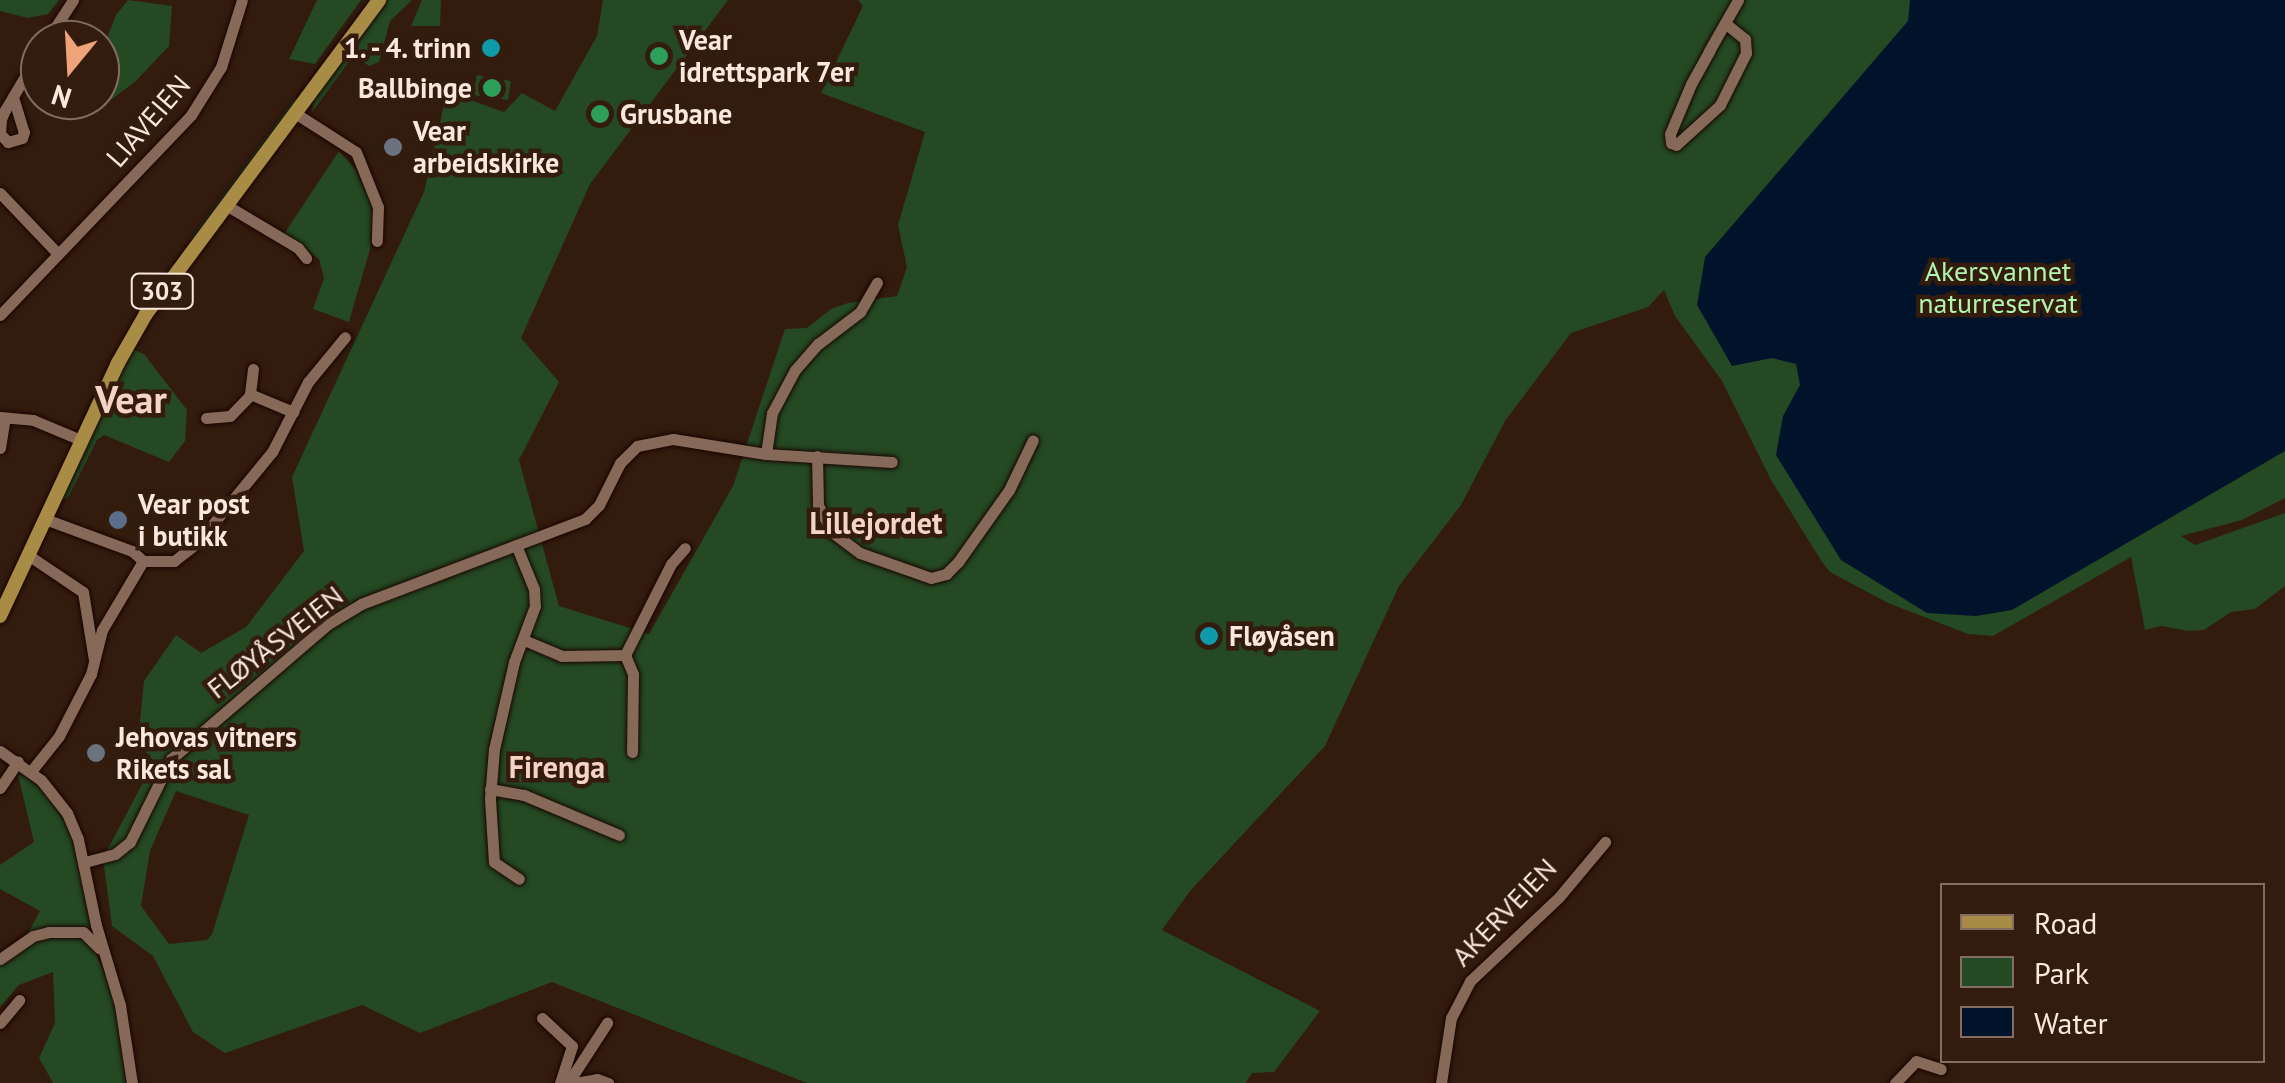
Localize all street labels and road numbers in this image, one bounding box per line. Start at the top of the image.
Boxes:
street label: LIAVEIEN [99,68,197,174]
road number: 303 [130,271,194,311]
street label: FLØYÅSVEIEN [200,579,350,705]
street label: AKERVEIEN [1444,851,1564,973]

